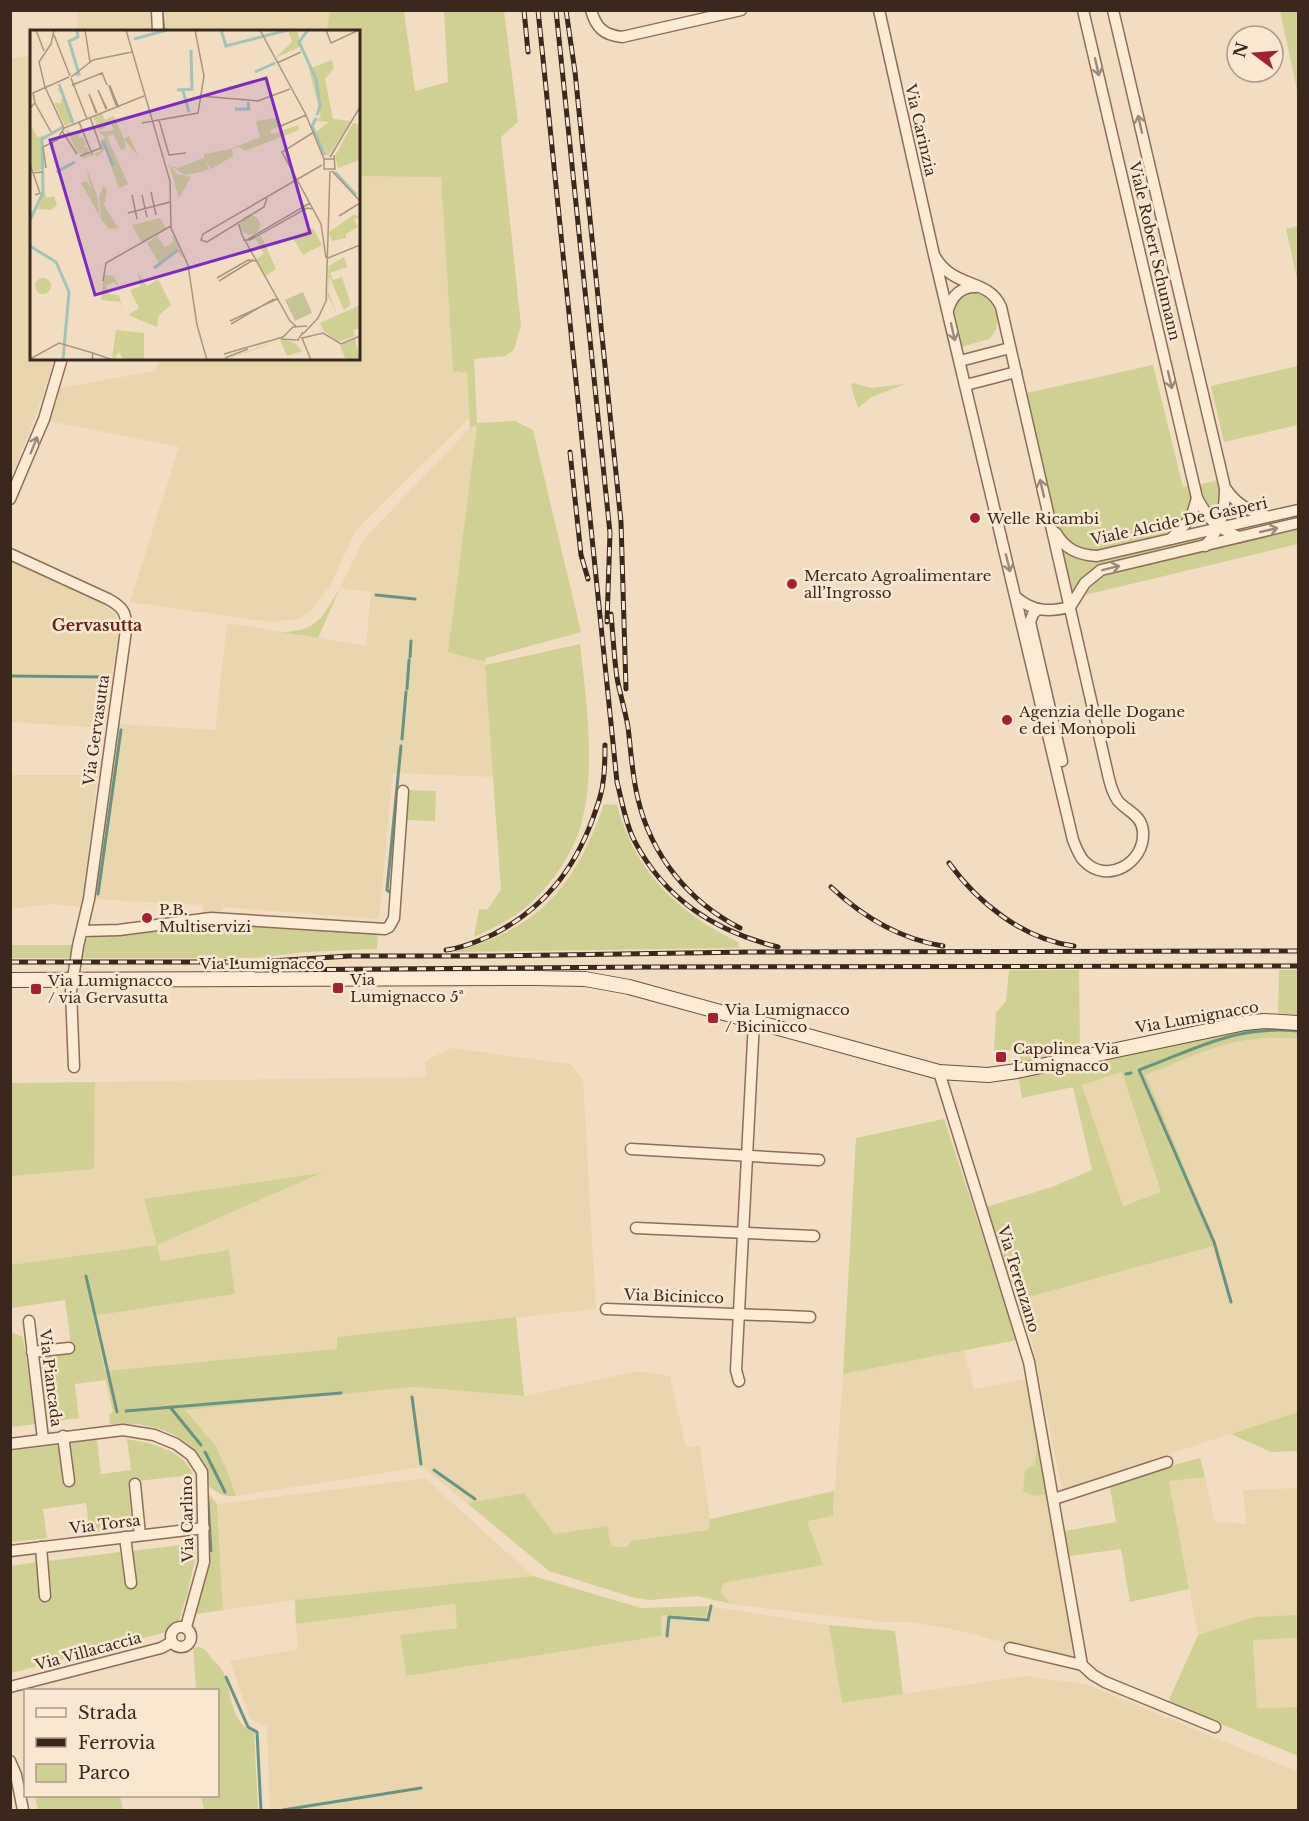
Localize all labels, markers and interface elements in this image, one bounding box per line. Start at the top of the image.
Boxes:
north arrow [1225,24,1285,84]
inset map [30,30,360,360]
text: N [1229,40,1252,60]
one-way arrow [1091,58,1103,77]
street label: Via Carinzia [901,81,941,179]
one-way arrow [1134,115,1145,135]
street label: Viale Robert Schumann [1125,159,1185,342]
one-way arrow [947,323,959,342]
one-way arrow [1164,370,1176,389]
one-way arrow [29,437,40,455]
one-way arrow [1036,479,1048,498]
street label: Viale Alcide De Gasperi [1088,493,1269,549]
place label: Welle Ricambi [986,509,1099,528]
marker: Welle Ricambi [968,511,982,525]
one-way arrow [1259,524,1278,536]
one-way arrow [1003,553,1015,572]
one-way arrow [1101,562,1120,574]
place label: Mercato Agroalimentare all’Ingrosso [804,566,991,602]
marker: Mercato Agroalimentare all’Ingrosso [785,577,799,591]
district label: Gervasutta [52,615,142,635]
street label: Via Gervasutta [79,673,113,788]
place label: Agenzia delle Dogane e dei Monopoli [1018,702,1185,738]
marker: Agenzia delle Dogane e dei Monopoli [1000,713,1014,727]
place label: P.B. Multiservizi [159,900,251,936]
marker: P.B. Multiservizi [140,911,154,925]
street label: Via Lumignacco [199,954,325,973]
place label: Via Lumignacco 5ª [349,970,464,1006]
place label: Via Lumignacco / via Gervasutta [47,971,173,1007]
marker: Via Lumignacco 5ª [331,981,345,995]
marker: Via Lumignacco / via Gervasutta [29,982,43,996]
street label: Via Lumignacco [1133,997,1260,1037]
place label: Via Lumignacco / Bicinicco [724,1000,850,1036]
marker: Via Lumignacco / Bicinicco [706,1011,720,1025]
place label: Capolinea Via Lumignacco [1013,1039,1120,1075]
marker: Capolinea Via Lumignacco [994,1050,1008,1064]
street label: Via Terenzano [993,1222,1044,1335]
street label: Via Bicinicco [623,1285,725,1307]
street label: Via Piancada [35,1327,66,1428]
street label: Via Carlino [177,1475,197,1564]
street label: Via Torsa [68,1510,142,1538]
street label: Via Villacaccia [32,1628,144,1675]
legend [24,1689,219,1797]
text: Strada [78,1702,137,1724]
text: Ferrovia [78,1732,155,1754]
text: Parco [78,1762,130,1784]

